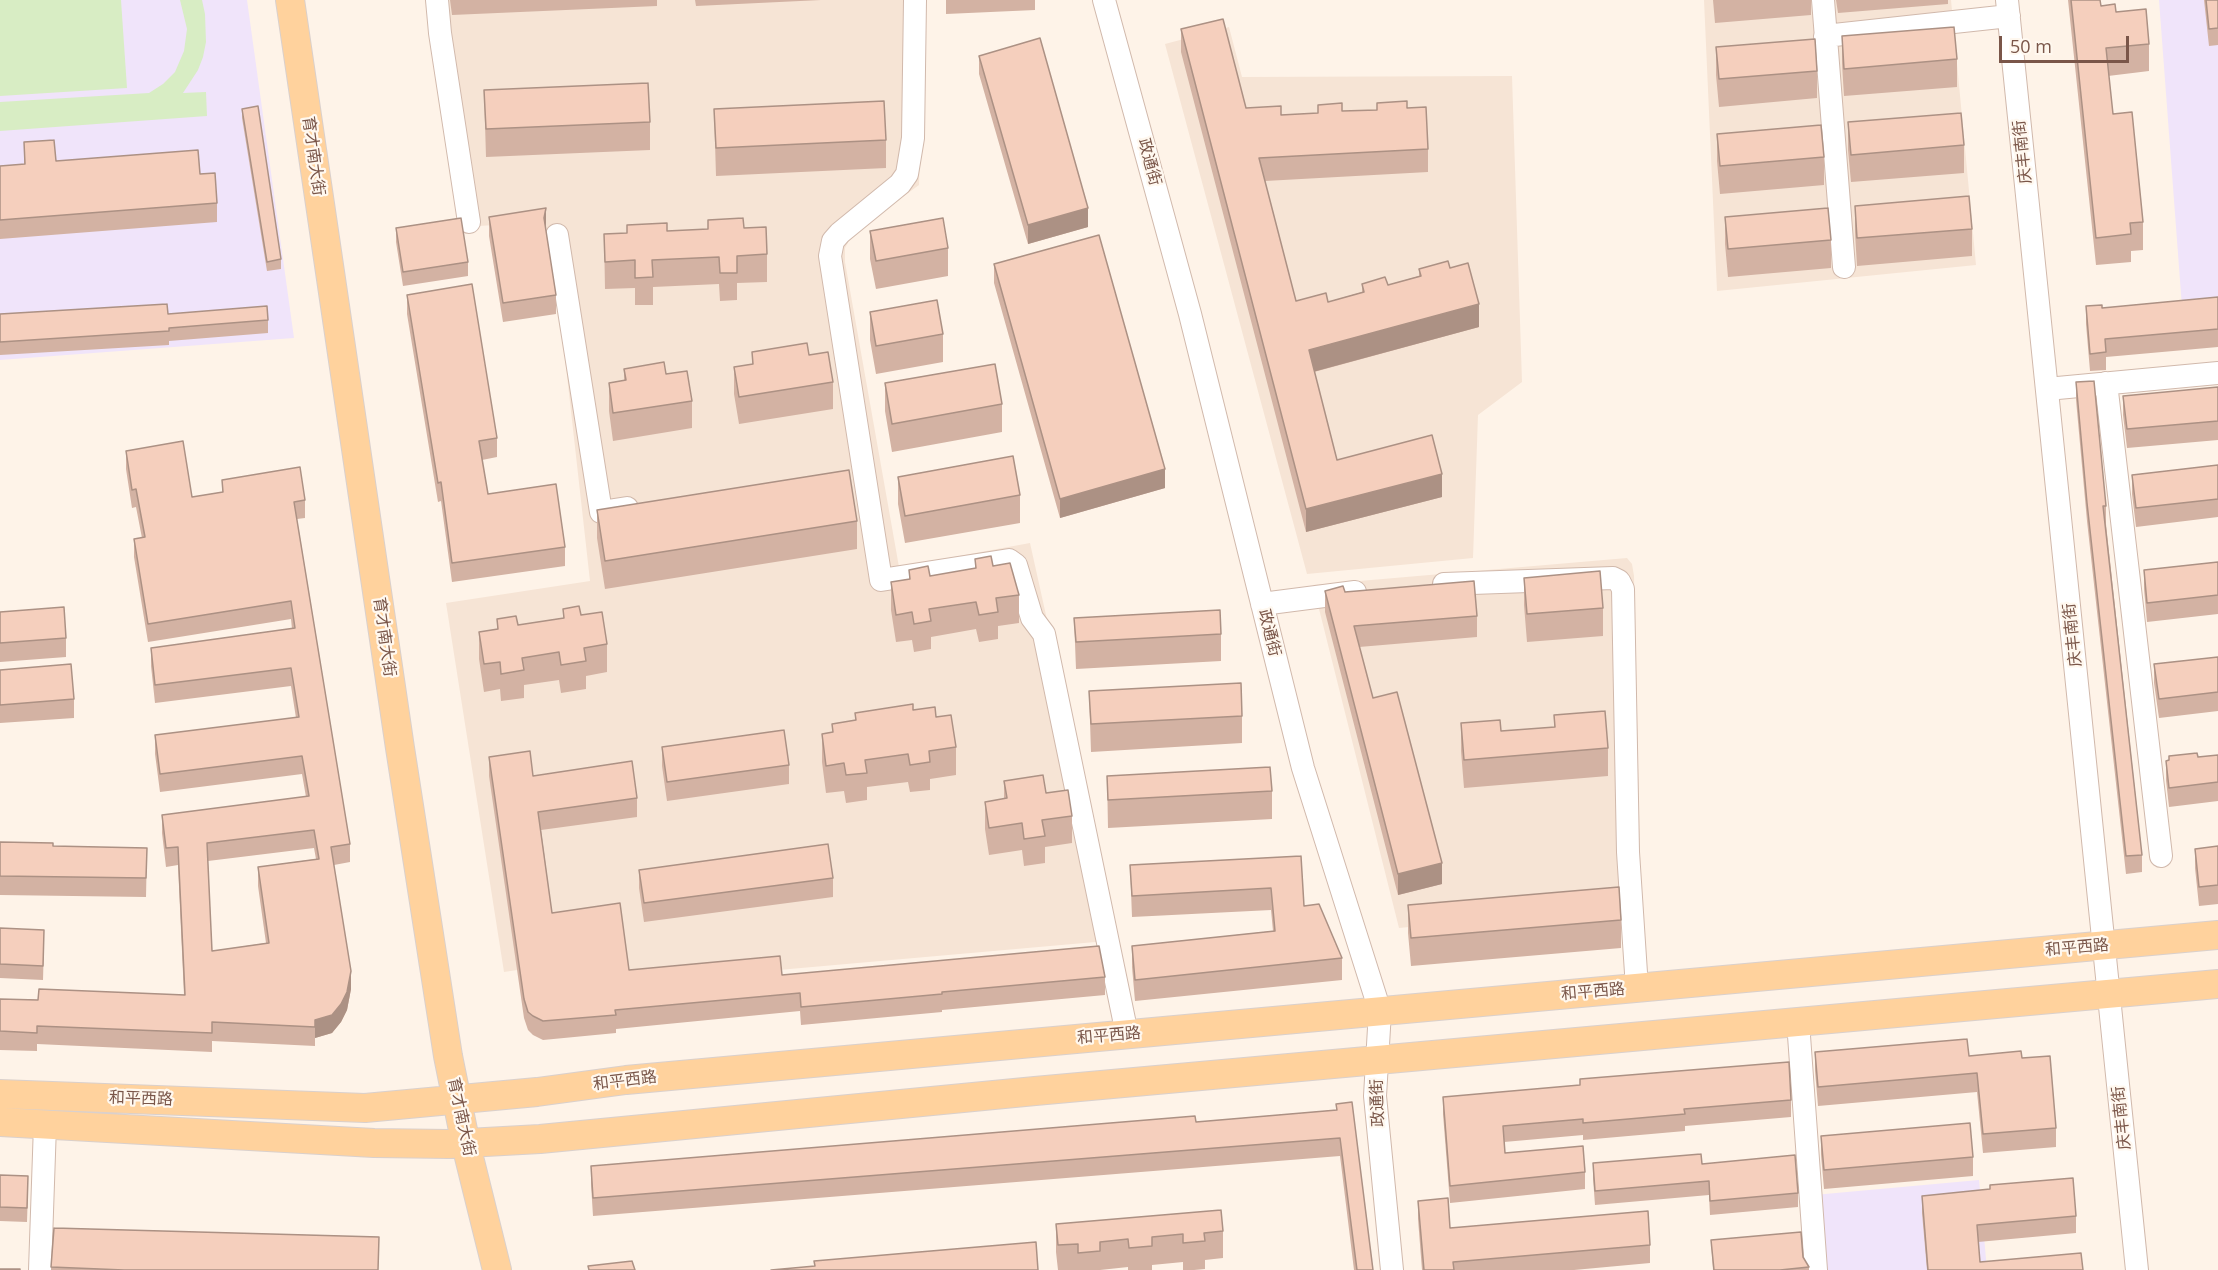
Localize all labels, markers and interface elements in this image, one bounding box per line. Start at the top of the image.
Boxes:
scale bar [2002,24,2132,62]
text: 50 m [2010,34,2052,58]
street label: 育才南大街 [298,115,328,197]
street label: 庆丰南街 [2010,119,2036,185]
street label: 政通街 [1134,136,1164,188]
street label: 育才南大街 [369,596,399,678]
street label: 庆丰南街 [2060,602,2086,668]
street label: 政通街 [1254,607,1284,659]
street label: 和平西路 [2044,936,2110,960]
street label: 和平西路 [1560,980,1626,1004]
street label: 和平西路 [1076,1024,1142,1048]
street label: 和平西路 [592,1068,658,1094]
street label: 育才南大街 [443,1076,479,1158]
street label: 政通街 [1368,1079,1388,1127]
street label: 庆丰南街 [2109,1085,2135,1151]
street label: 和平西路 [109,1088,173,1110]

